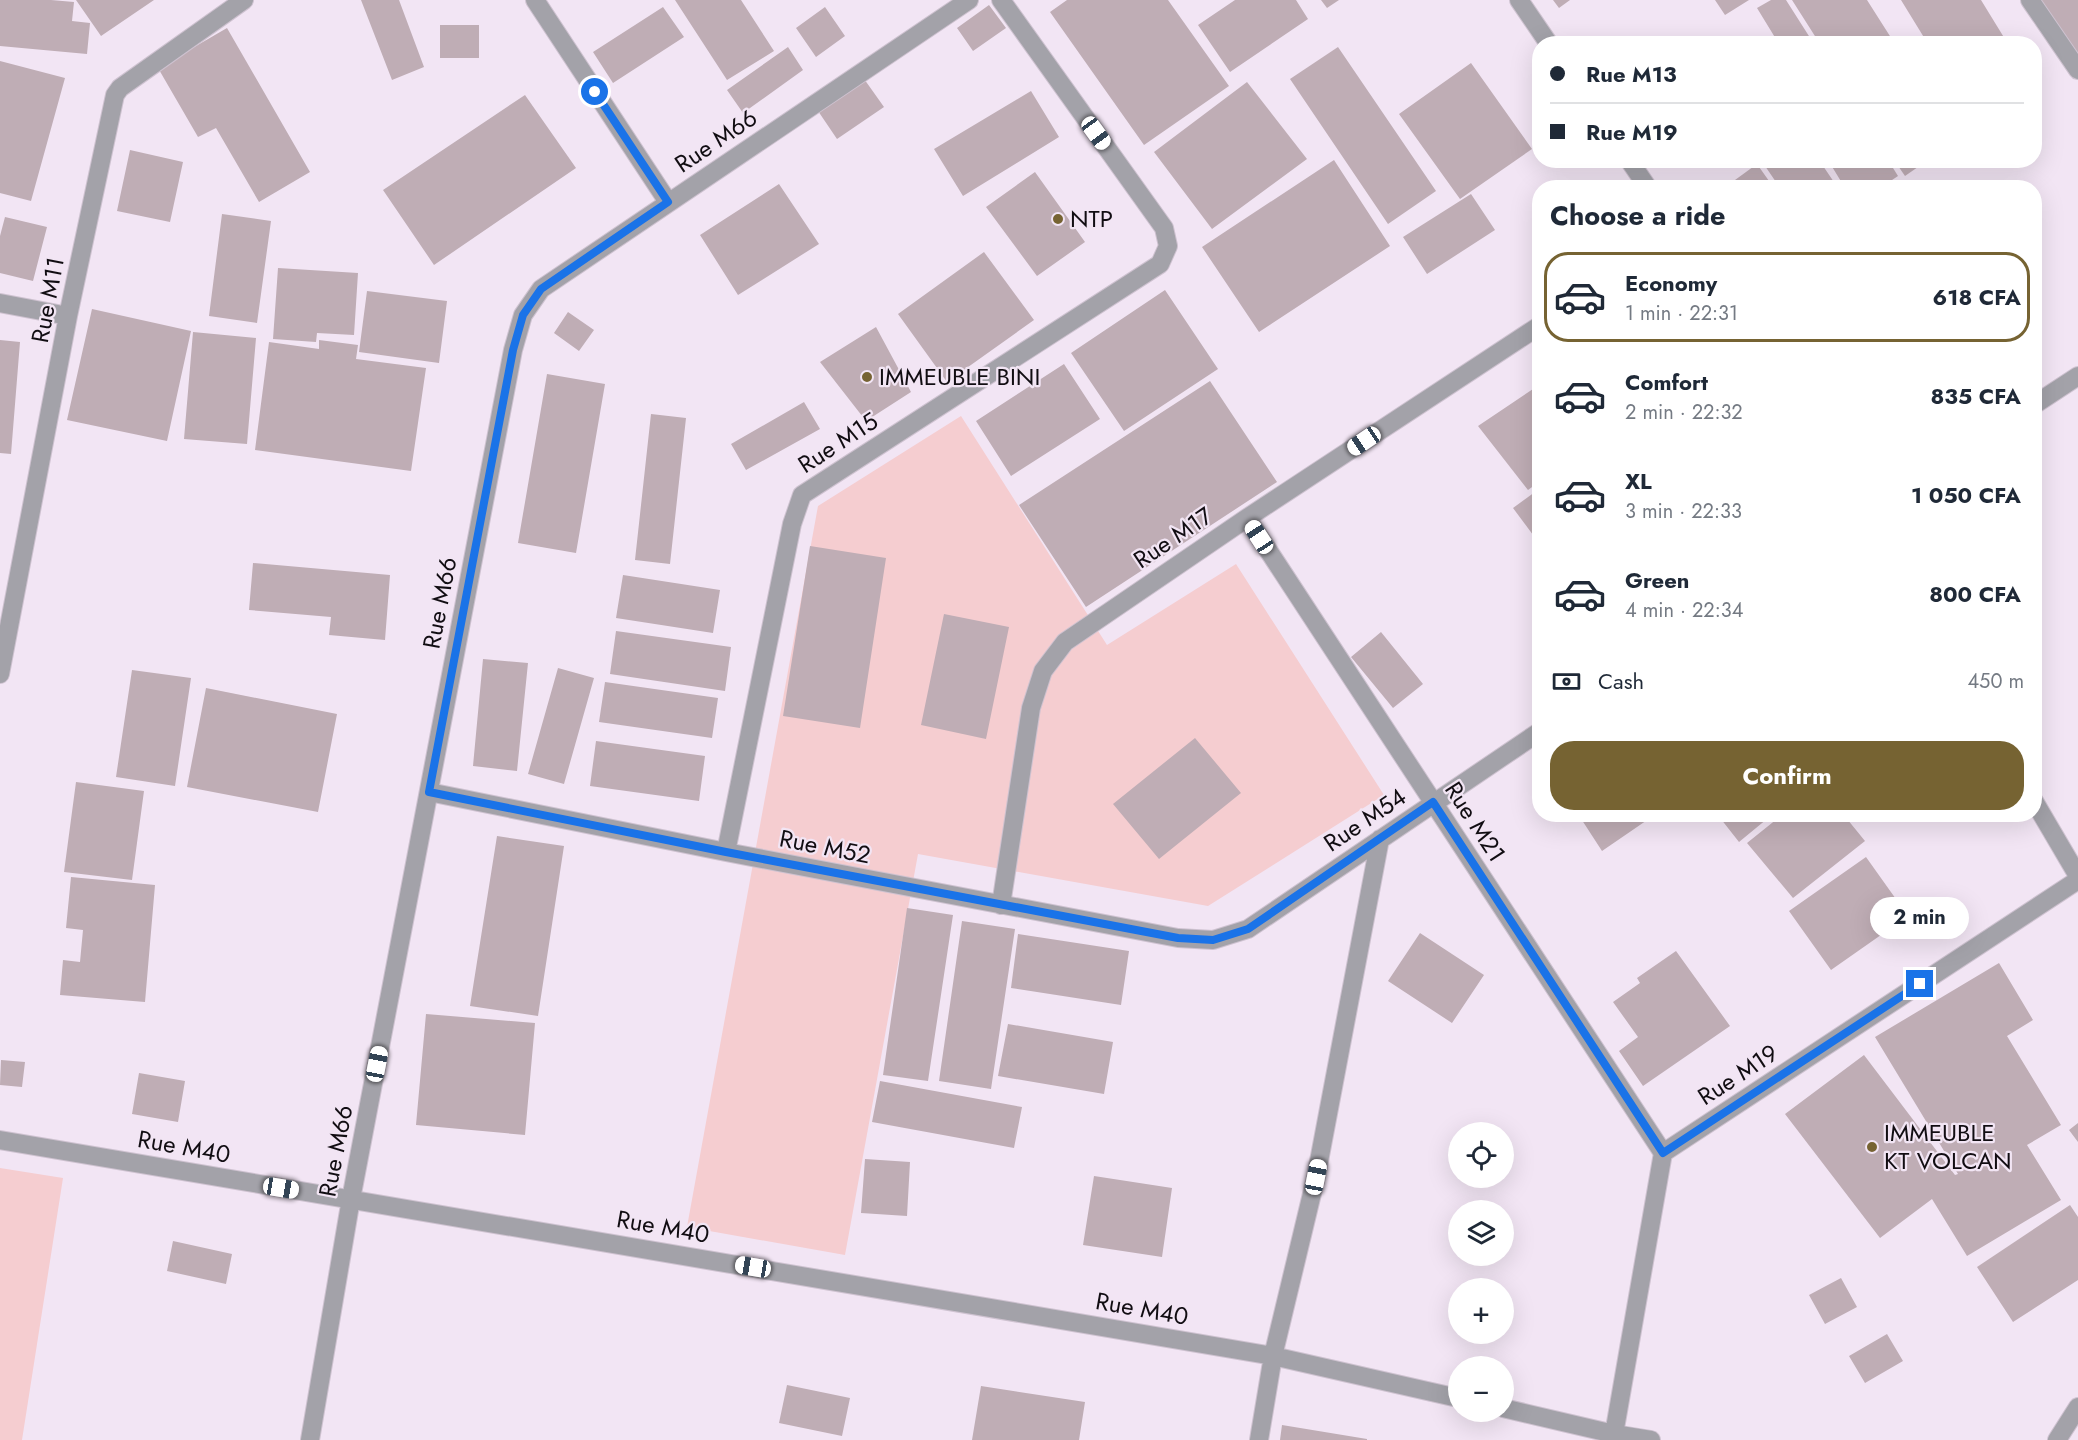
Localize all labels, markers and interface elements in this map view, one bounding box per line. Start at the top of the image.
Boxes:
text: Rue M13 [1586,58,1677,90]
route start [581,78,608,105]
street label: Rue M66 [668,100,764,181]
car [1078,113,1114,153]
text: Rue M19 [1586,116,1678,148]
text: Choose a ride [1550,196,1725,235]
place label: NTP [1070,201,1113,236]
marker: NTP [1051,212,1065,226]
street label: Rue M11 [22,254,73,346]
text: Economy [1625,267,1717,299]
icon: car [1553,270,1607,324]
text: 618 CFA [1932,281,2021,313]
text: 1 min · 22:31 [1625,299,1738,328]
place label: IMMEUBLE BINI [879,359,1040,394]
text: Comfort [1625,366,1708,398]
icon: car [1553,369,1607,423]
marker: IMMEUBLE BINI [860,370,874,384]
text: 835 CFA [1931,380,2021,412]
text: 2 min · 22:32 [1625,398,1743,427]
street label: Rue M15 [791,404,885,482]
car [1344,423,1384,459]
text: XL [1625,465,1652,497]
icon: car [1553,468,1607,522]
text: 1 050 CFA [1911,479,2021,511]
text: 3 min · 22:33 [1625,497,1742,526]
street label: Rue M17 [1126,498,1219,577]
car [1242,517,1276,557]
street label: Rue M66 [413,554,466,652]
text: Green [1625,564,1689,596]
icon: car [1553,567,1607,621]
text: 800 CFA [1929,578,2021,610]
text: 4 min · 22:34 [1625,596,1743,625]
icon: cash [1550,665,1583,698]
text: Cash [1598,665,1644,697]
text: 450 m [1967,667,2024,696]
button: Confirm [1550,741,2024,810]
street label: Rue M21 [1436,775,1514,869]
street label: Rue M54 [1317,779,1413,860]
street label: Rue M52 [776,821,874,872]
callout: 2 min [1870,897,1970,939]
text: 2 min [1893,903,1946,932]
route end [1906,970,1933,997]
street label: Rue M19 [1691,1035,1785,1114]
car [365,1045,389,1083]
street label: Rue M66 [309,1102,362,1200]
place label: IMMEUBLE KT VOLCAN [1884,1115,2012,1178]
street label: Rue M40 [135,1121,233,1172]
map controls [1448,1122,1514,1422]
button: locate [1448,1122,1514,1188]
marker: IMMEUBLE KT VOLCAN [1865,1140,1879,1154]
car [1304,1158,1328,1196]
car [262,1176,300,1200]
button: layers [1448,1200,1514,1266]
street label: Rue M40 [614,1201,712,1252]
car [734,1255,772,1279]
button: + [1448,1278,1514,1344]
street label: Rue M40 [1093,1283,1191,1334]
button: − [1448,1356,1514,1422]

